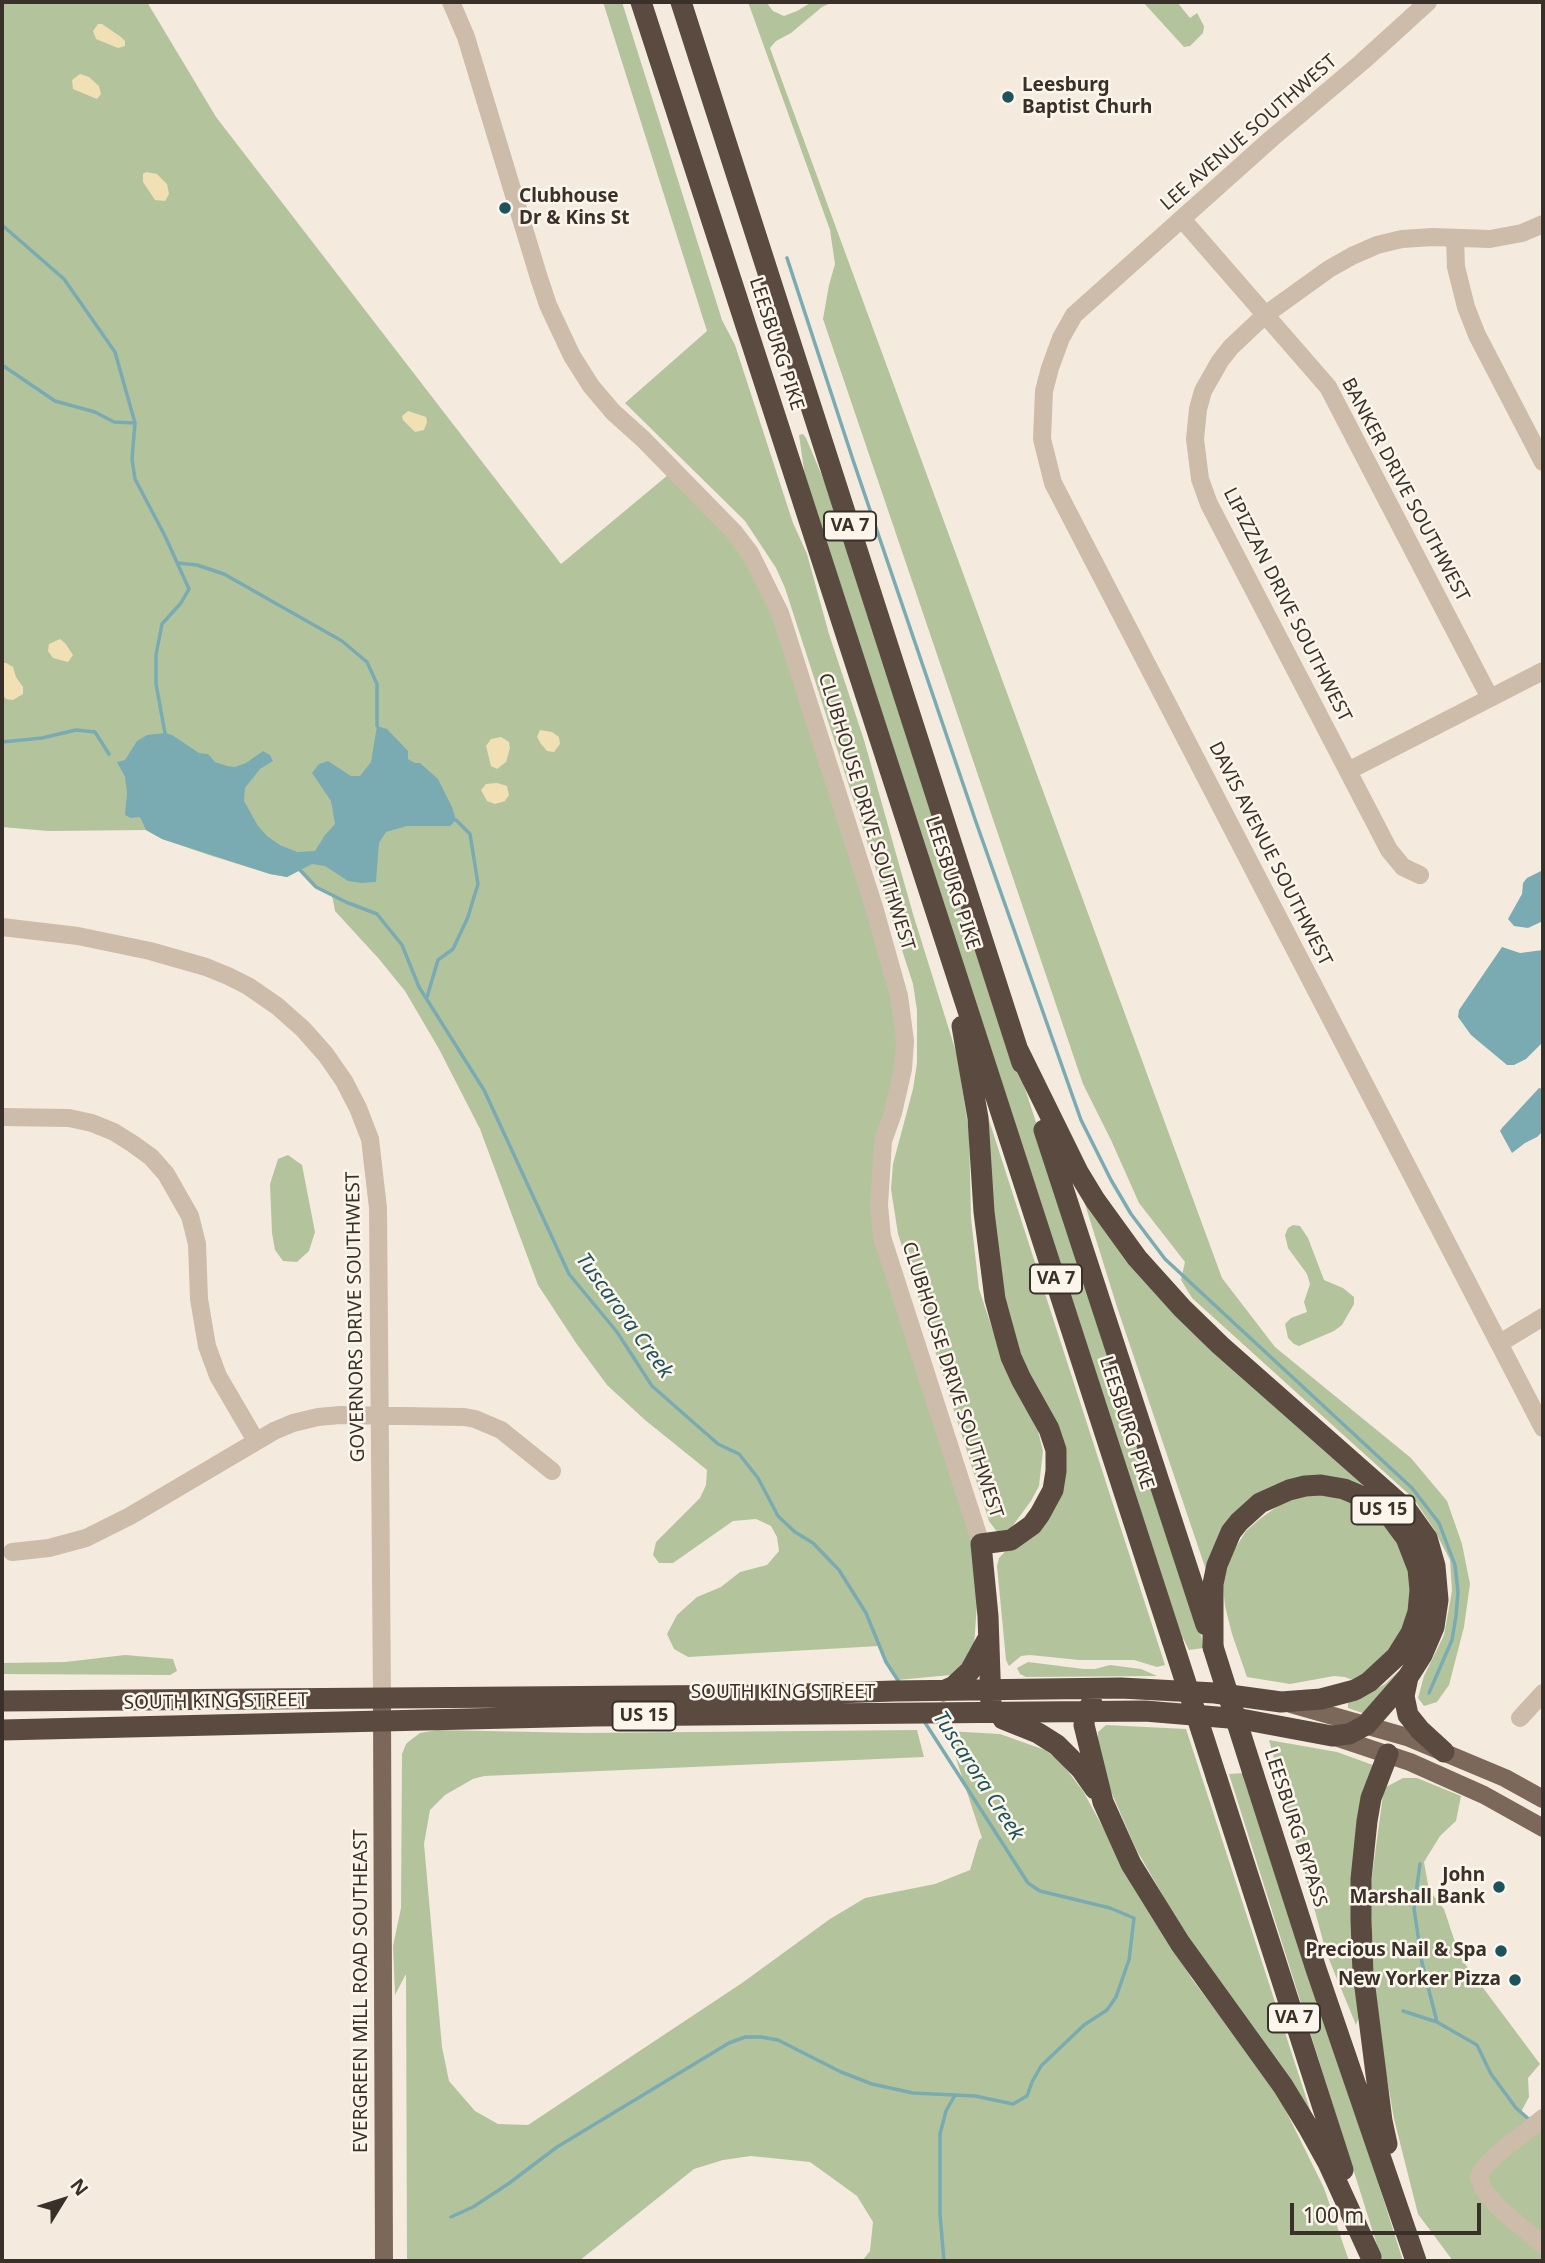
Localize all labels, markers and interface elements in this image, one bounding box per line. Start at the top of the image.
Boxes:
street label: LEE AVENUE SOUTHWEST [1156,50,1342,216]
place label: Leesburg Baptist Churh [1022,75,1152,119]
marker: Leesburg Baptist Churh [1000,89,1016,105]
place label: Clubhouse Dr & Kins St [519,186,629,230]
marker: Clubhouse Dr & Kins St [497,200,513,216]
street label: LEESBURG PIKE [744,275,808,413]
street label: BANKER DRIVE SOUTHWEST [1336,374,1474,606]
street label: LIPIZZAN DRIVE SOUTHWEST [1218,484,1356,726]
road number: VA 7 [824,512,876,540]
street label: CLUBHOUSE DRIVE SOUTHWEST [813,671,919,953]
street label: DAVIS AVENUE SOUTHWEST [1203,738,1337,970]
street label: LEESBURG PIKE [920,814,984,952]
street label: GOVERNORS DRIVE SOUTHWEST [342,1171,370,1463]
street label: CLUBHOUSE DRIVE SOUTHWEST [897,1239,1007,1521]
water label: Tuscarora Creek [570,1248,678,1384]
road number: VA 7 [1030,1264,1082,1294]
street label: LEESBURG PIKE [1094,1354,1158,1492]
road number: US 15 [1352,1496,1414,1525]
street label: SOUTH KING STREET [691,1682,875,1704]
street label: SOUTH KING STREET [123,1689,309,1715]
road number: US 15 [612,1702,676,1730]
water label: Tuscarora Creek [927,1707,1029,1845]
street label: LEESBURG BYPASS [1259,1746,1331,1910]
street label: EVERGREEN MILL ROAD SOUTHEAST [351,1829,373,2153]
place label: John Marshall Bank [1350,1865,1485,1909]
marker: John Marshall Bank [1491,1879,1507,1895]
place label: Precious Nail & Spa [1305,1940,1487,1962]
marker: Precious Nail & Spa [1493,1943,1509,1959]
place label: New Yorker Pizza [1338,1969,1501,1991]
marker: New Yorker Pizza [1507,1972,1523,1988]
road number: VA 7 [1268,2004,1320,2032]
north arrow [28,2165,98,2235]
text: N [65,2173,95,2201]
scale bar [1293,2190,1484,2234]
text: 100 m [1303,2201,1364,2229]

